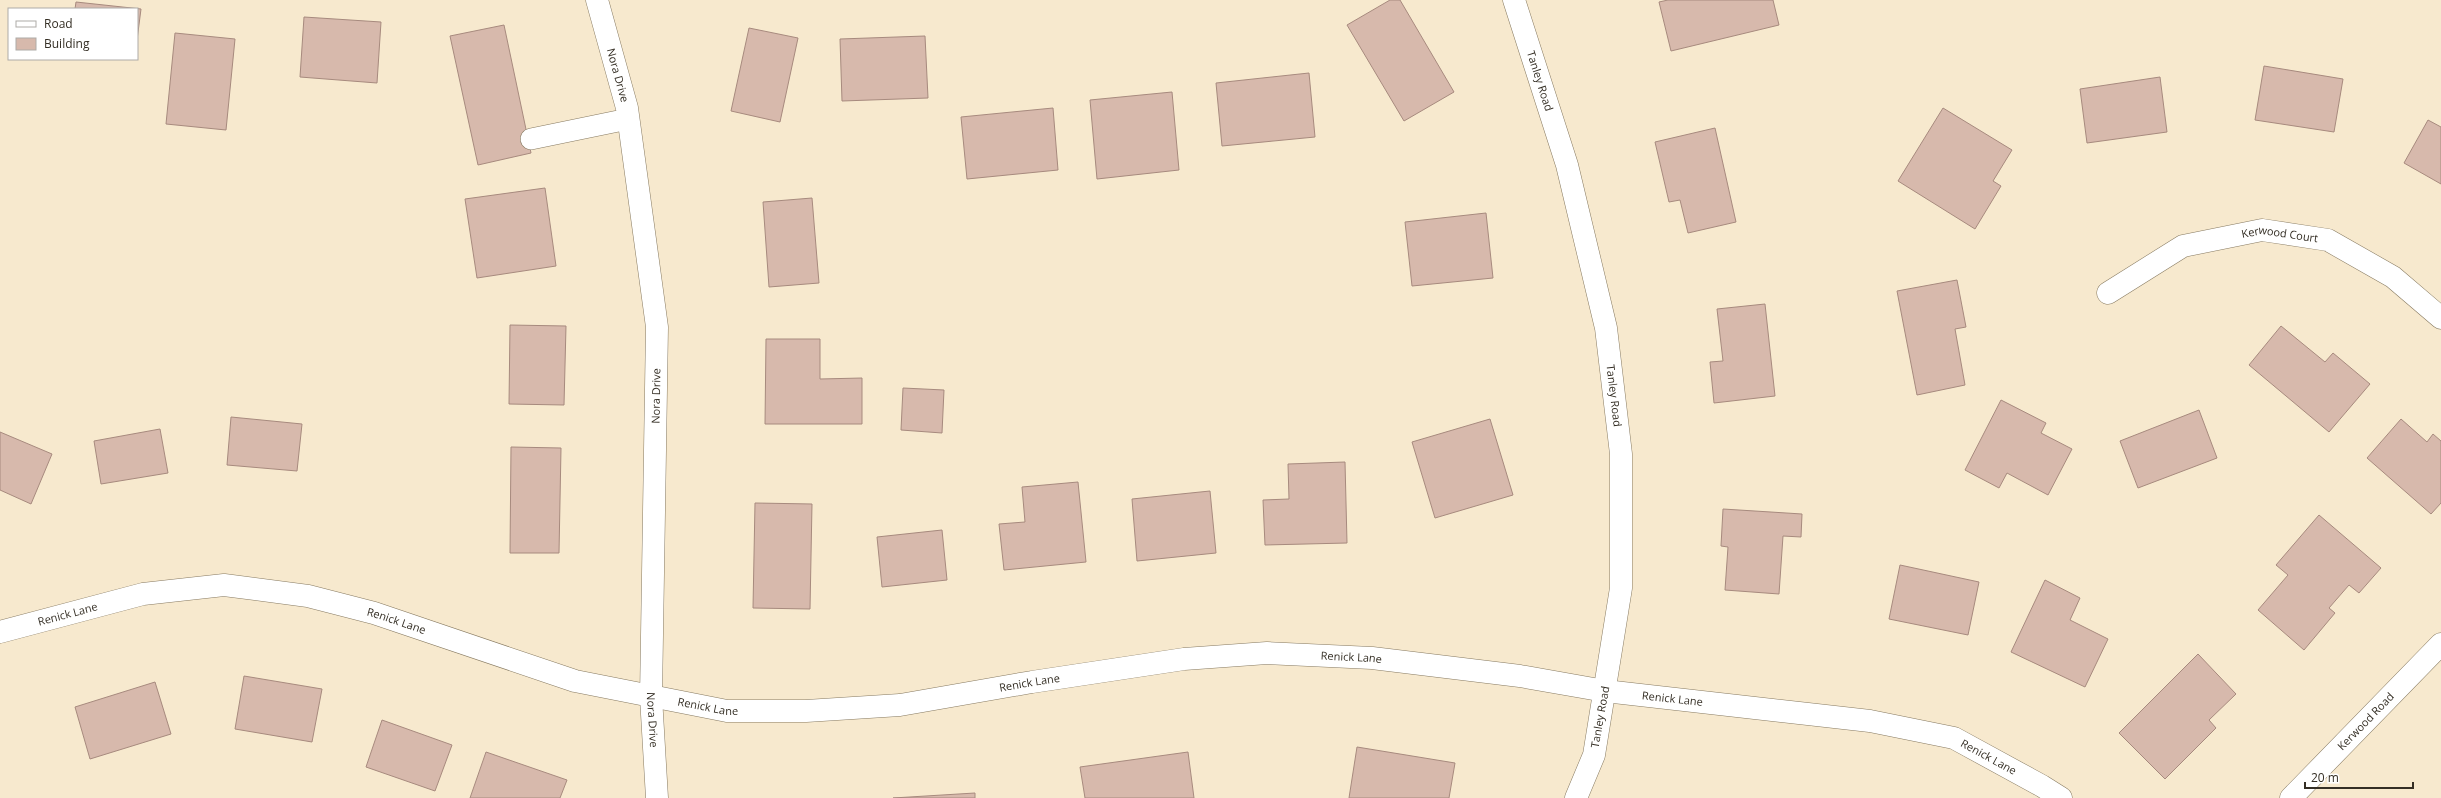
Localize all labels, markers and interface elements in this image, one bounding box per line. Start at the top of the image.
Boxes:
legend [8,8,138,60]
text: Road [44,15,73,32]
text: Building [44,35,90,52]
street label: Nora Drive [604,46,633,104]
street label: Tanley Road [1524,49,1557,113]
street label: Kerwood Court [2240,222,2319,245]
street label: Tanley Road [1603,364,1626,428]
street label: Nora Drive [648,368,663,424]
street label: Renick Lane [36,598,99,629]
street label: Renick Lane [366,604,428,637]
street label: Renick Lane [1320,648,1383,666]
street label: Renick Lane [998,670,1061,695]
street label: Tanley Road [1587,685,1612,749]
street label: Renick Lane [1641,687,1704,709]
street label: Kerwood Road [2334,689,2397,753]
street label: Nora Drive [644,692,662,748]
street label: Renick Lane [677,693,738,718]
street label: Renick Lane [1958,735,2019,778]
scale bar [2305,764,2413,790]
text: 20 m [2311,769,2339,786]

